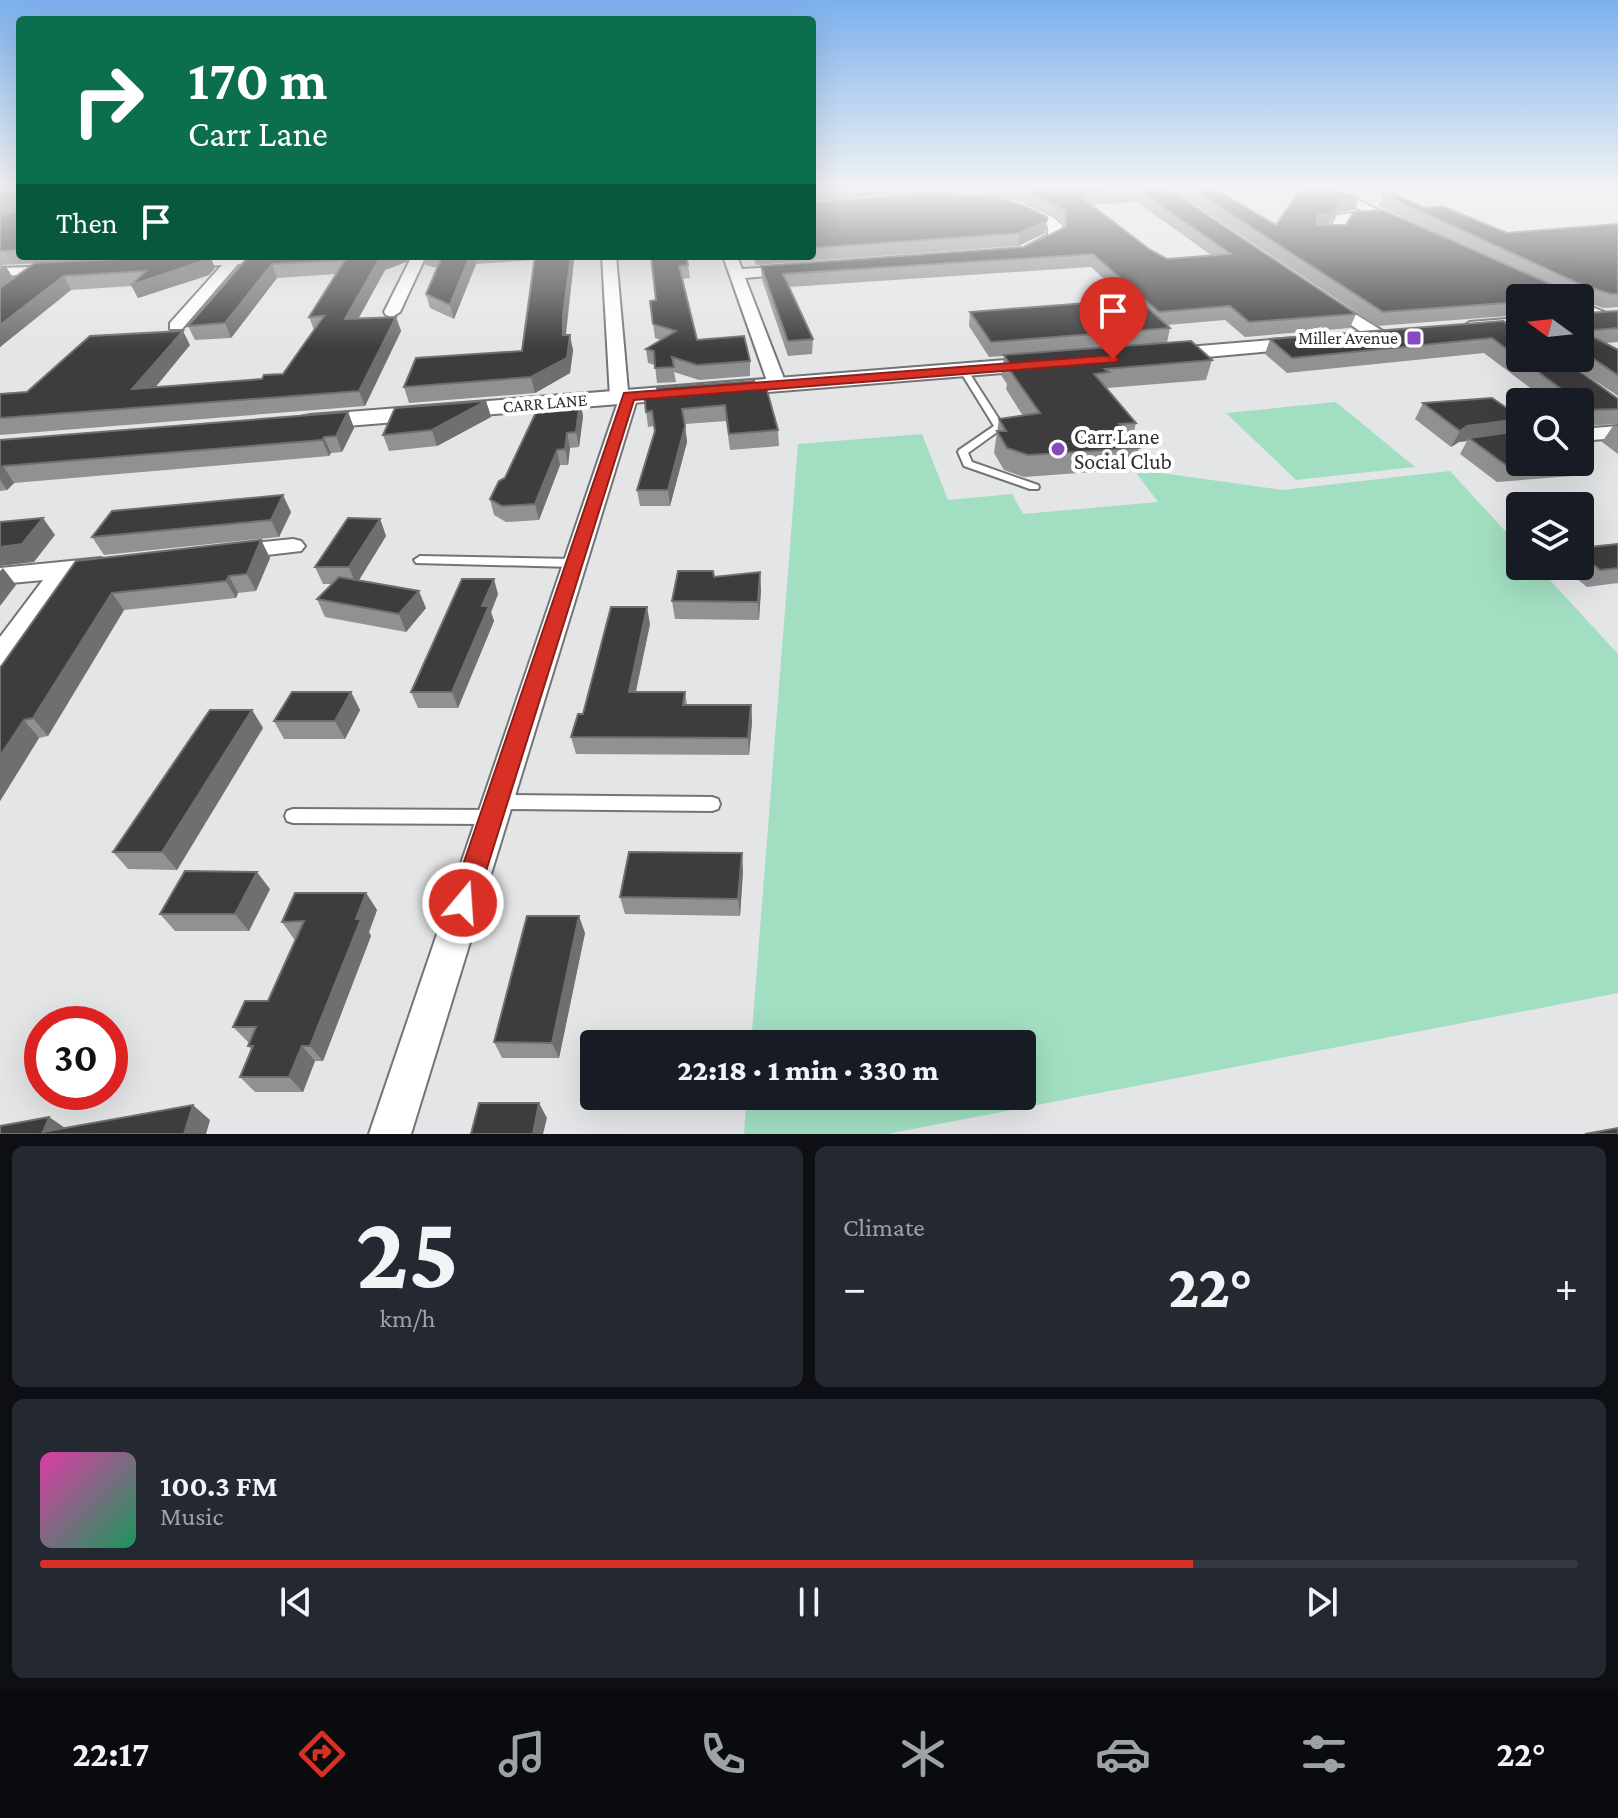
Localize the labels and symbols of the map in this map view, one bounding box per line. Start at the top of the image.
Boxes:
pin [1079,277,1147,359]
north arrow [1506,284,1594,372]
place label: Miller Avenue [1298,328,1398,348]
marker: Miller Avenue [1405,329,1423,347]
street label: CARR LANE [502,389,588,417]
place label: Carr Lane Social Club [1074,424,1172,474]
marker: Carr Lane Social Club [1049,440,1067,458]
position arrow [421,861,505,945]
speed limit sign: 30 [24,1006,128,1110]

